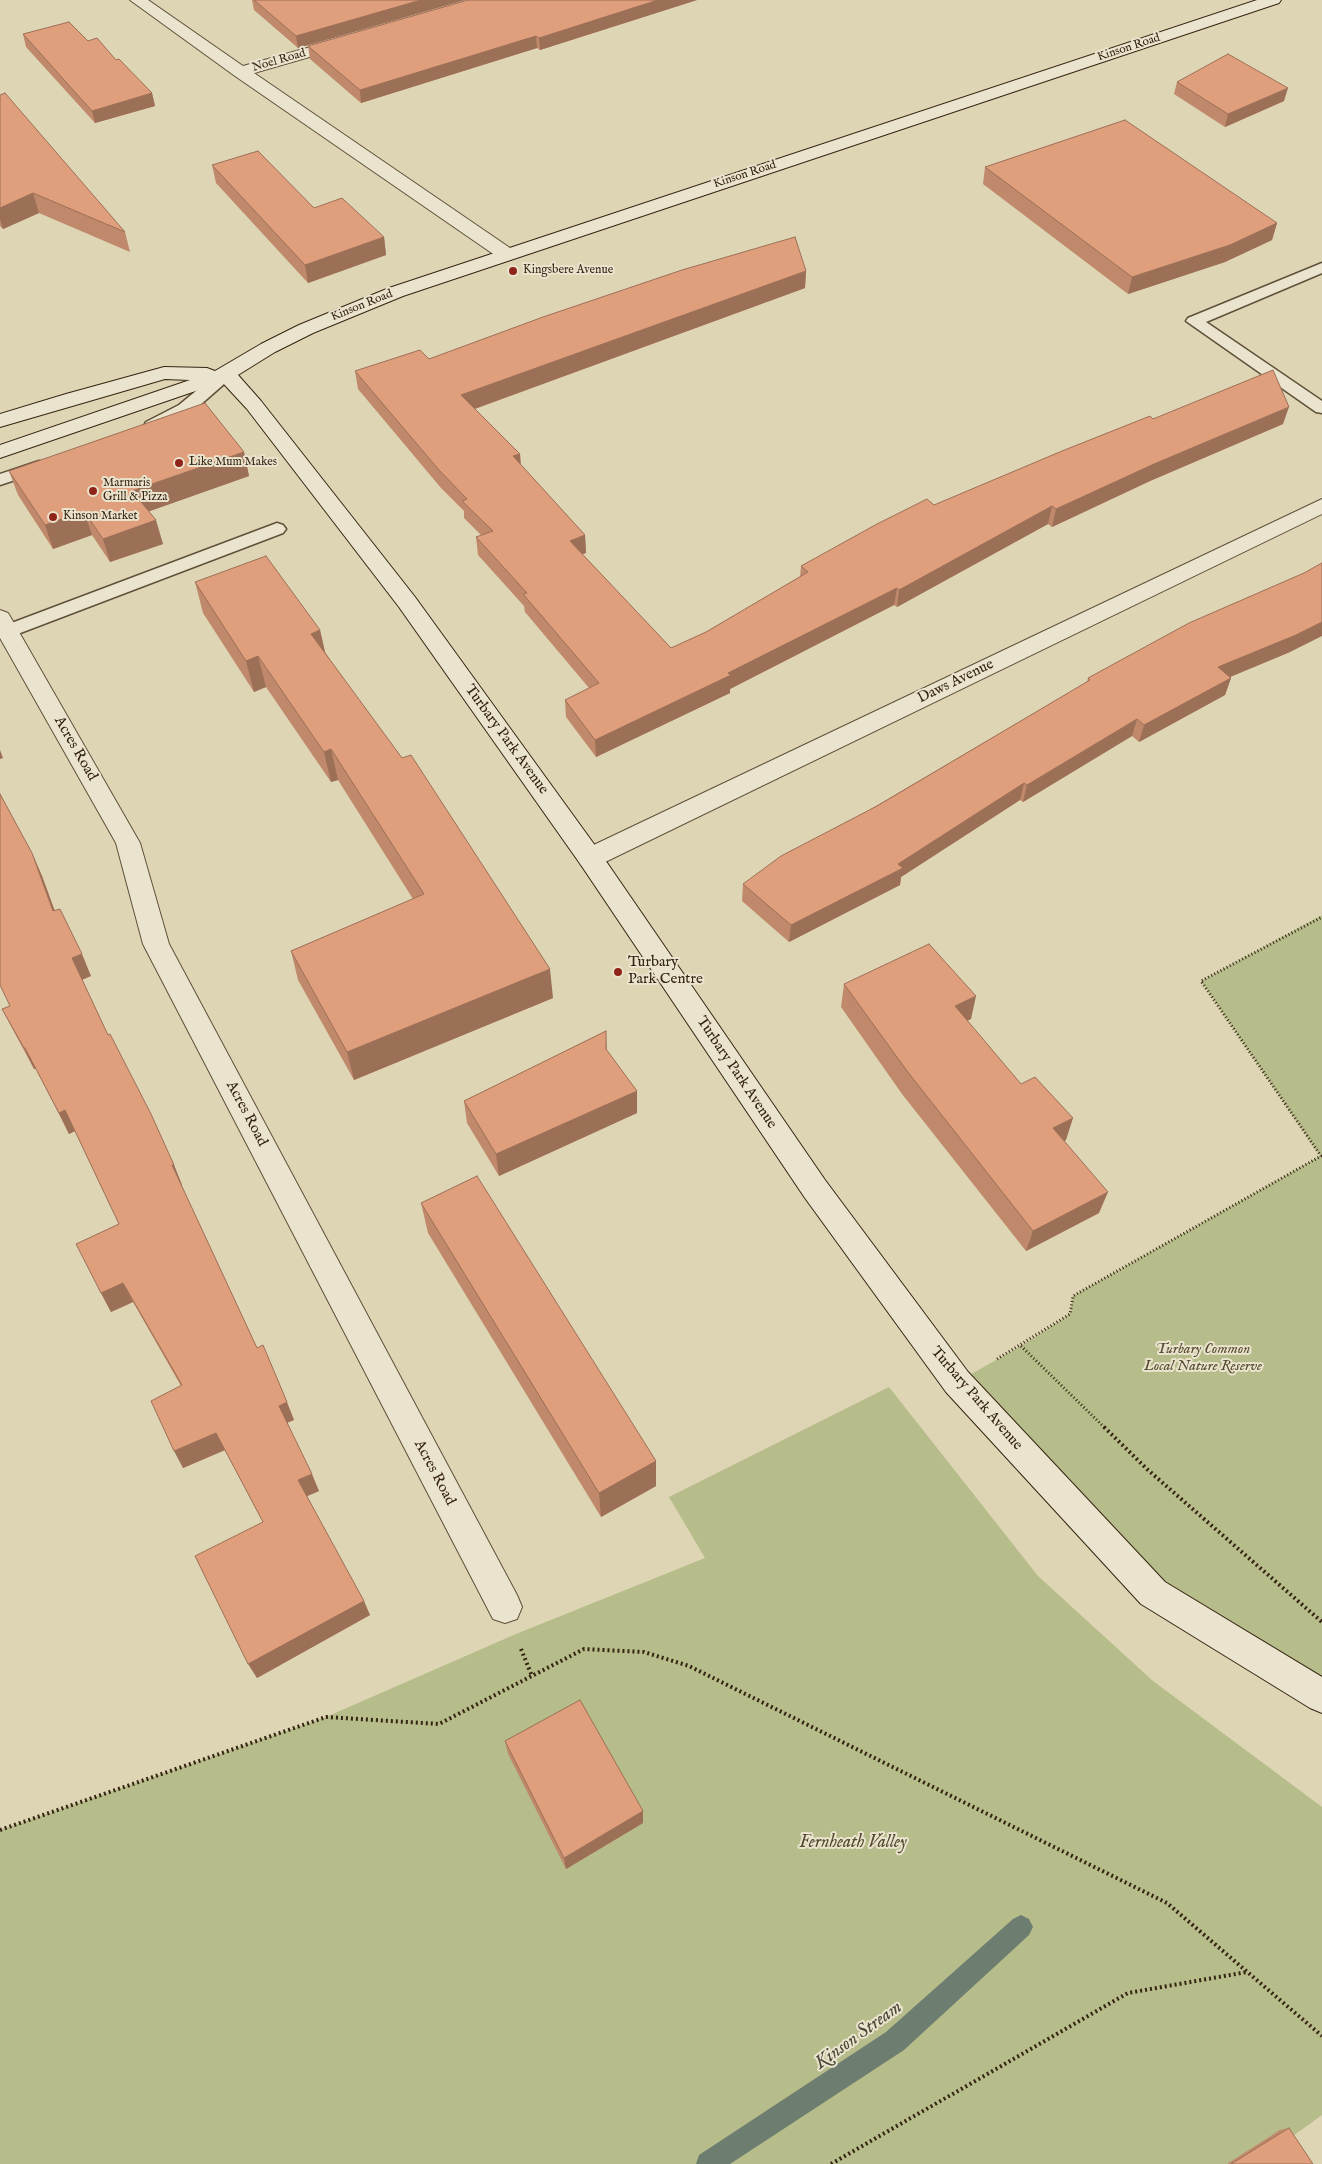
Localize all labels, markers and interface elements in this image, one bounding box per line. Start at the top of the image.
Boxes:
street label: Kinson Road [1096,31,1162,65]
street label: Noel Road [251,46,307,76]
street label: Kinson Road [712,158,778,192]
place label: Kingsbere Avenue [523,264,613,278]
marker: Kingsbere Avenue [507,265,519,277]
street label: Kinson Road [329,287,395,325]
place label: Like Mum Makes [189,456,277,470]
marker: Like Mum Makes [173,457,185,469]
place label: Marmaris Grill & Pizza [103,477,167,505]
marker: Marmaris Grill & Pizza [87,485,99,497]
place label: Kinson Market [63,510,138,524]
marker: Kinson Market [47,511,59,523]
street label: Daws Avenue [915,656,997,708]
street label: Turbary Park Avenue [460,682,552,798]
street label: Acres Road [49,714,101,784]
place label: Turbary Park Centre [628,954,703,989]
marker: Turbary Park Centre [612,966,624,978]
street label: Turbary Park Avenue [692,1014,780,1132]
street label: Acres Road [221,1078,271,1150]
park label: Turbary Common Local Nature Reserve [1144,1341,1262,1376]
street label: Turbary Park Avenue [926,1344,1026,1454]
street label: Acres Road [409,1437,459,1509]
park label: Fernheath Valley [799,1832,907,1854]
water label: Kinson Stream [811,1997,907,2075]

